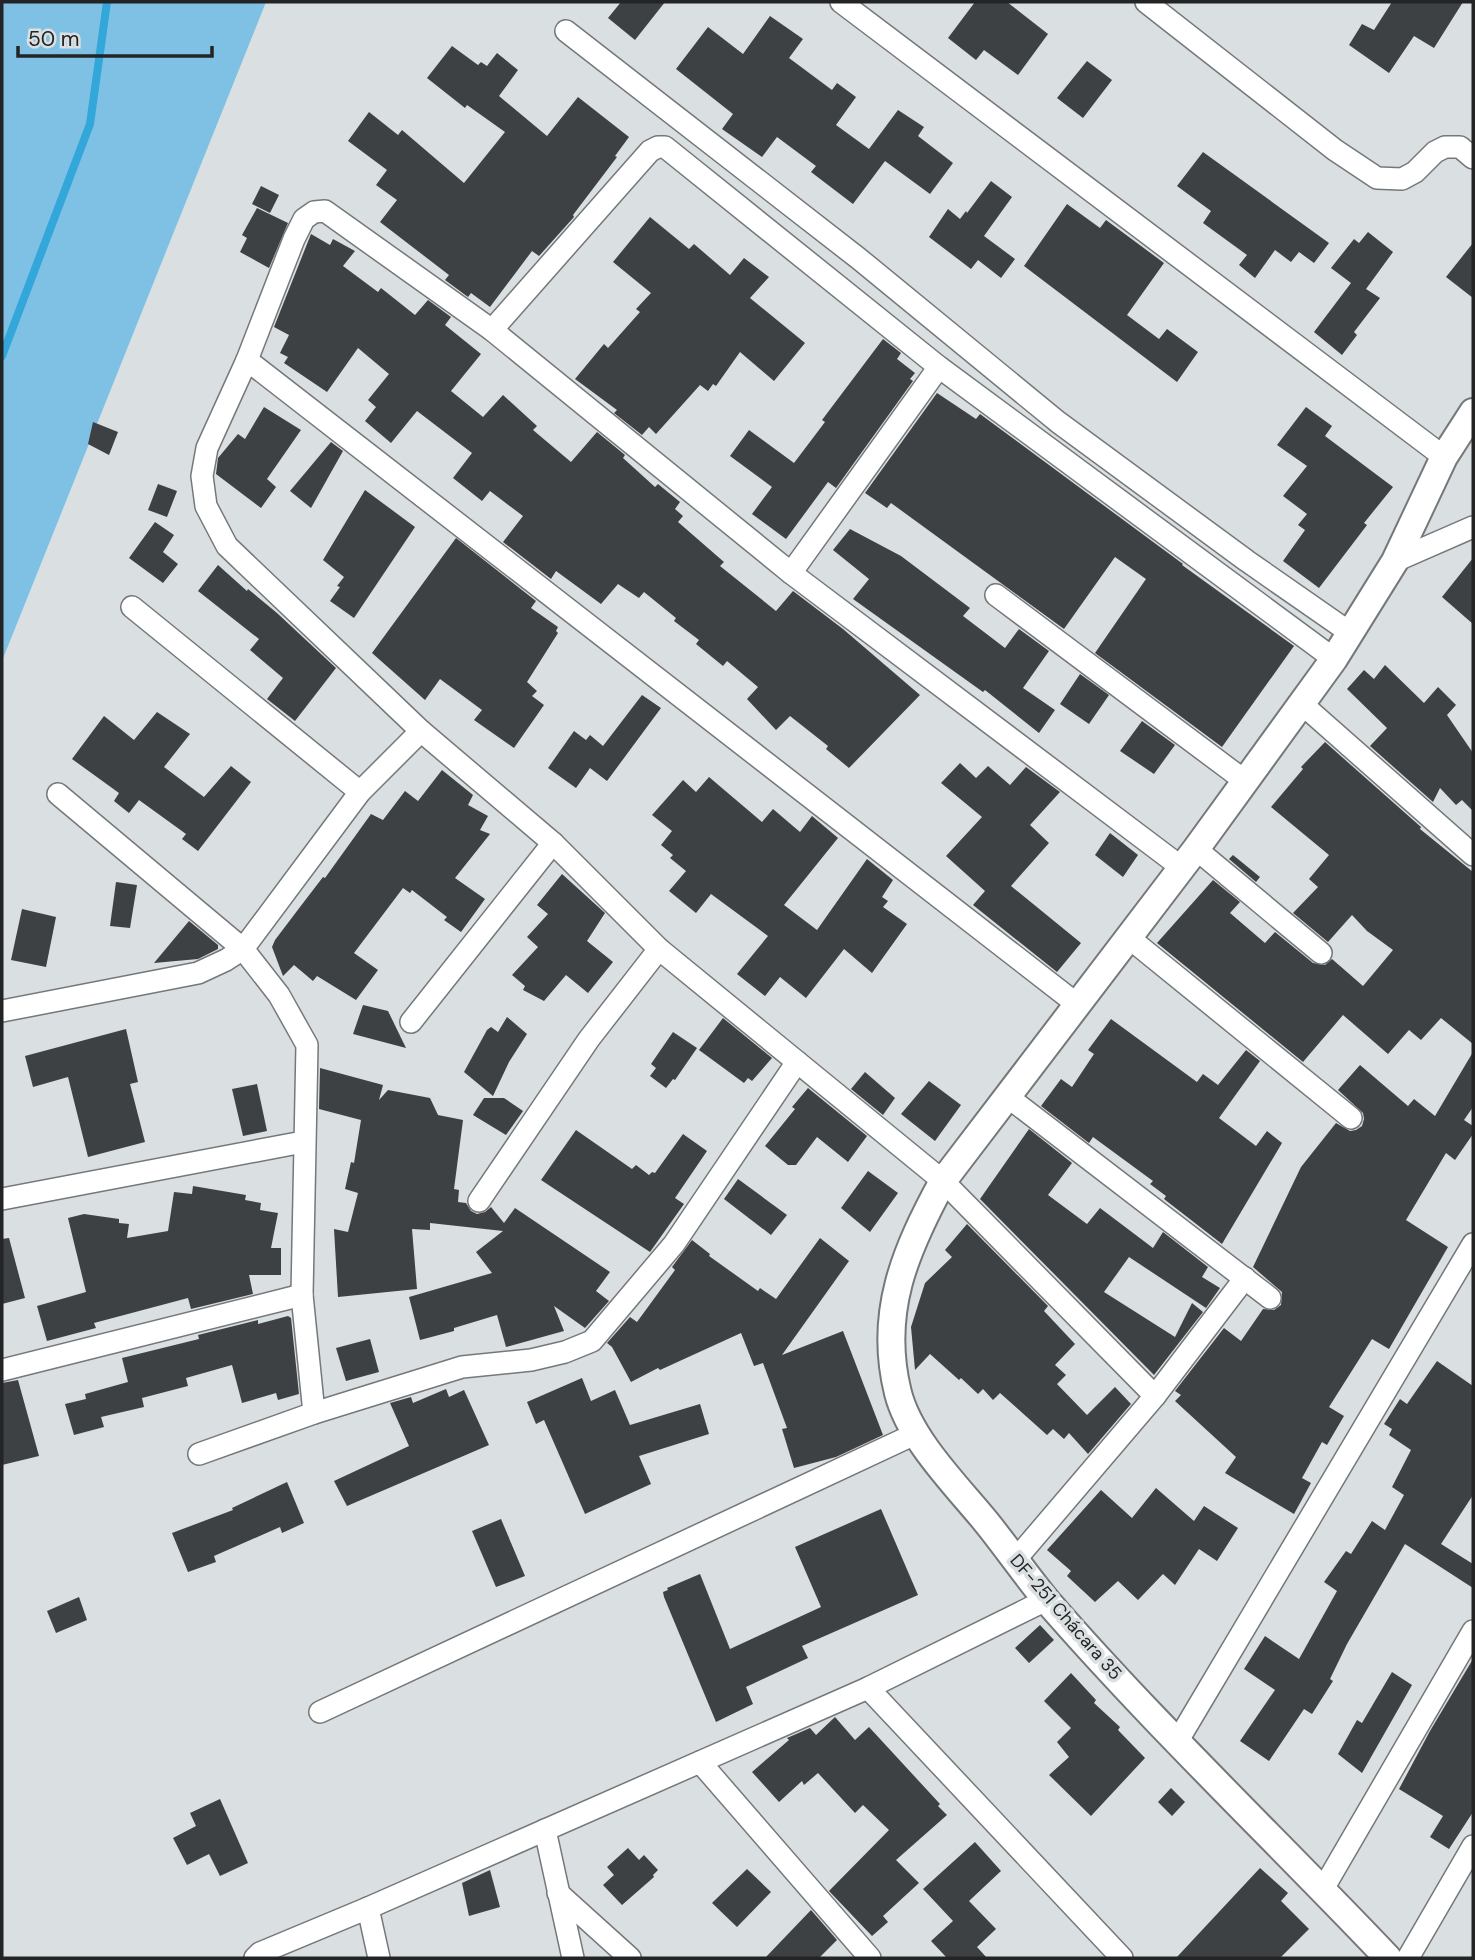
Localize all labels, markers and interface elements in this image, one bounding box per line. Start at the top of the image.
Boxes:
scale bar [18,14,212,58]
text: 50 m [28,25,79,53]
street label: DF-251 Chácara 35 [1005,1549,1127,1685]

